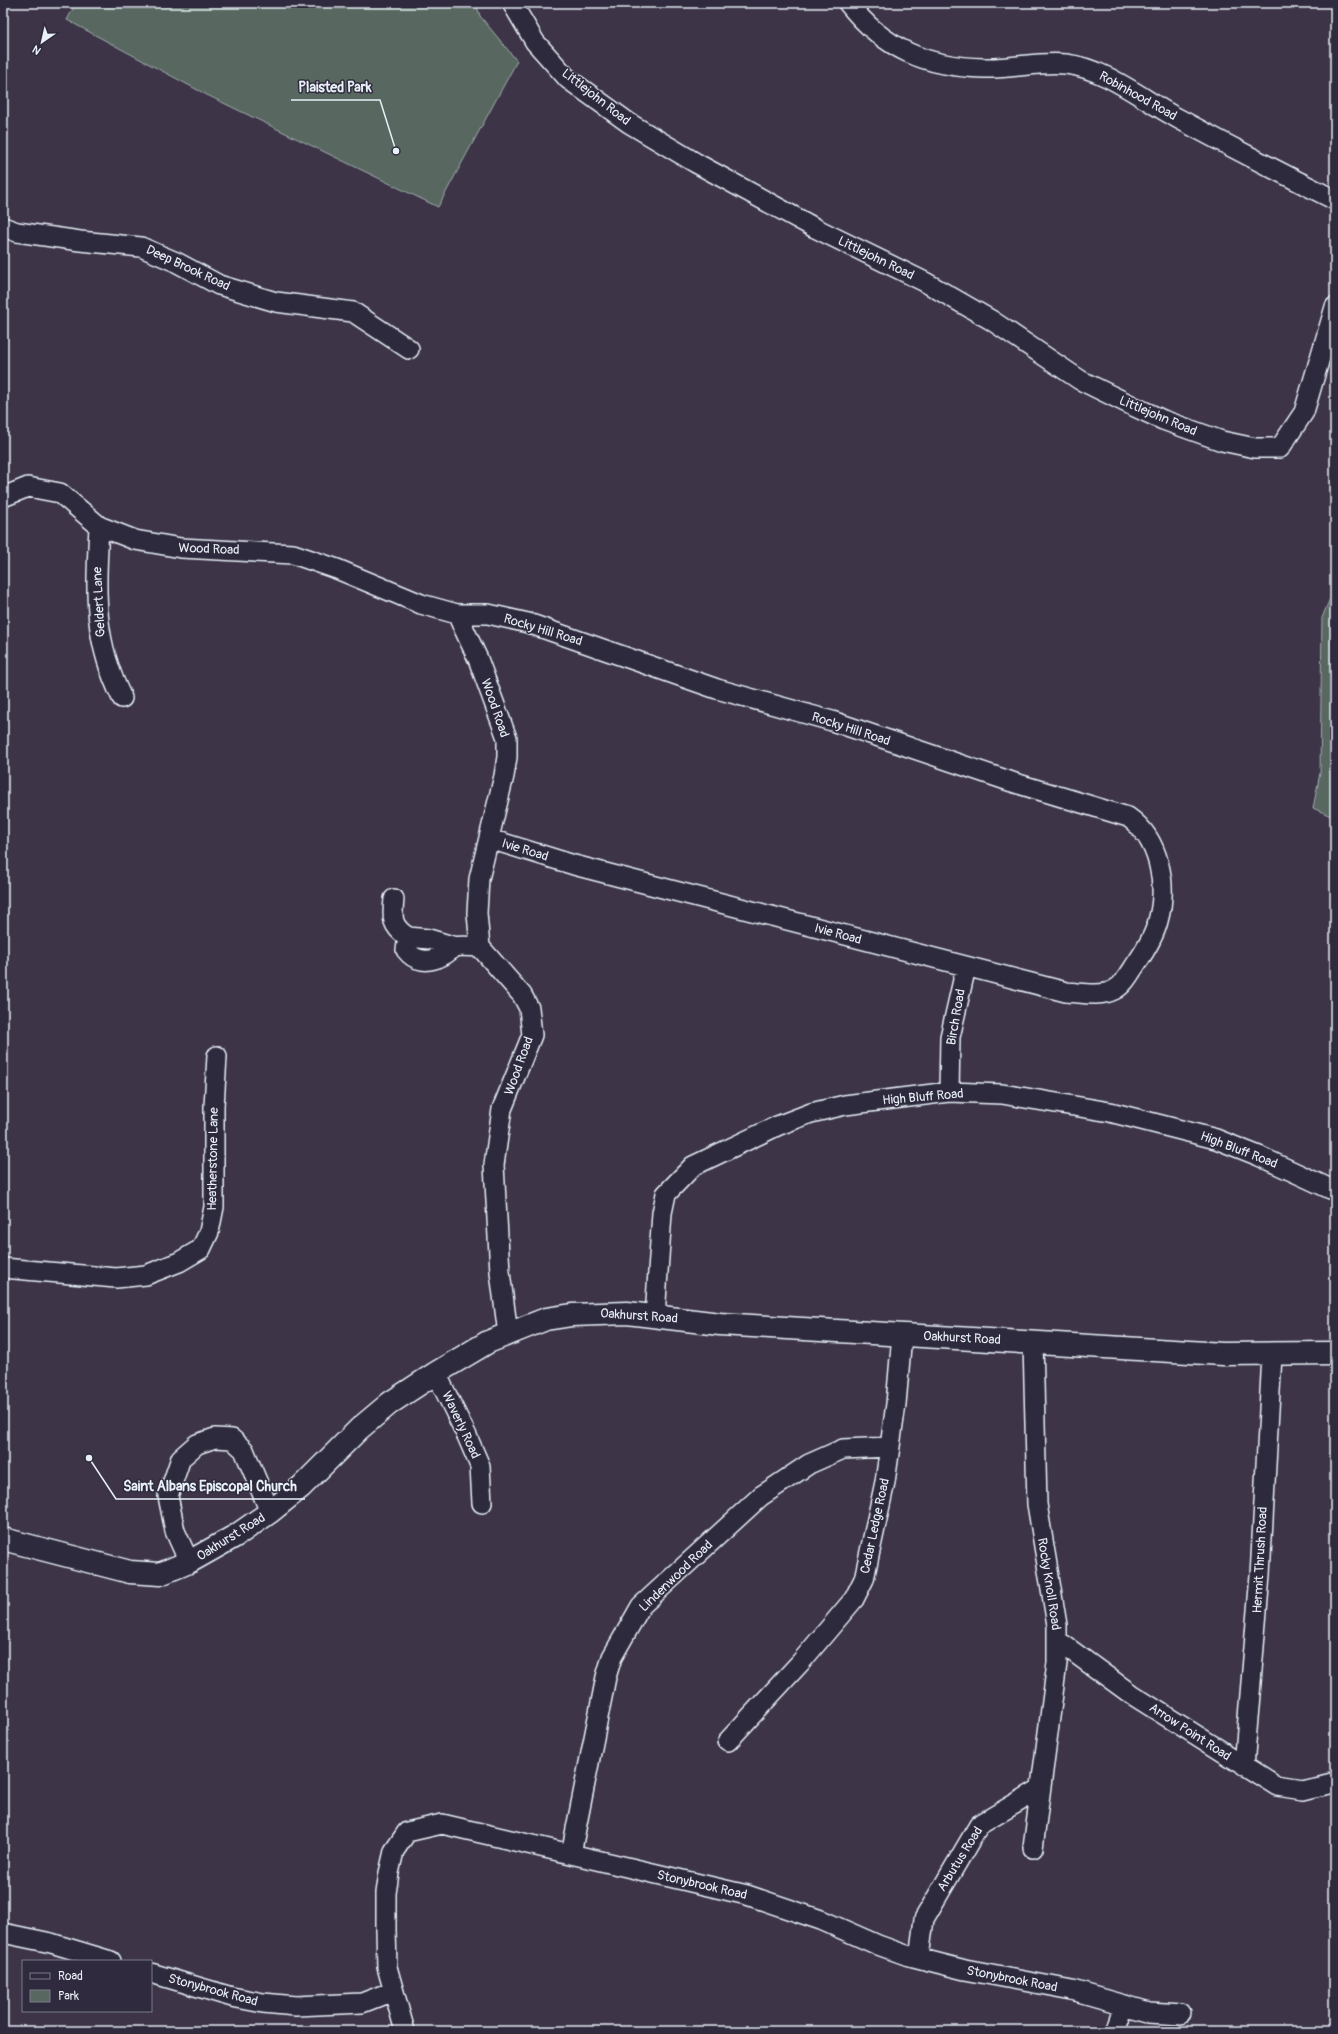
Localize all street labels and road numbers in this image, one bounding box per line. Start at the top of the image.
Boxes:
street label: Littlejohn Road [558,65,634,129]
street label: Robinhood Road [1096,68,1180,124]
street label: Littlejohn Road [835,233,917,283]
street label: Deep Brook Road [143,242,233,294]
street label: Littlejohn Road [1117,392,1199,440]
street label: Wood Road [178,540,240,558]
street label: Geldert Lane [89,566,109,638]
street label: Rocky Hill Road [502,610,584,650]
street label: Wood Road [477,676,513,740]
street label: Rocky Hill Road [810,709,892,749]
street label: Ivie Road [500,835,550,865]
street label: Ivie Road [813,920,863,948]
street label: Birch Road [943,988,969,1046]
street label: Wood Road [501,1035,537,1097]
street label: High Bluff Road [882,1085,964,1109]
street label: Heatherstone Lane [204,1107,222,1211]
street label: High Bluff Road [1198,1128,1280,1172]
street label: Oakhurst Road [600,1305,678,1327]
street label: Oakhurst Road [923,1328,1001,1348]
street label: Waverly Road [438,1389,484,1461]
street label: Cedar Ledge Road [857,1477,893,1575]
street label: Hermit Thrush Road [1249,1506,1271,1614]
street label: Oakhurst Road [194,1510,268,1564]
street label: Lindenwood Road [636,1537,716,1615]
street label: Rocky Knoll Road [1034,1537,1064,1631]
street label: Arrow Point Road [1146,1700,1234,1764]
street label: Arbutus Road [934,1824,986,1894]
street label: Stonybrook Road [655,1867,749,1903]
street label: Stonybrook Road [965,1962,1059,1996]
street label: Stonybrook Road [166,1970,260,2010]

